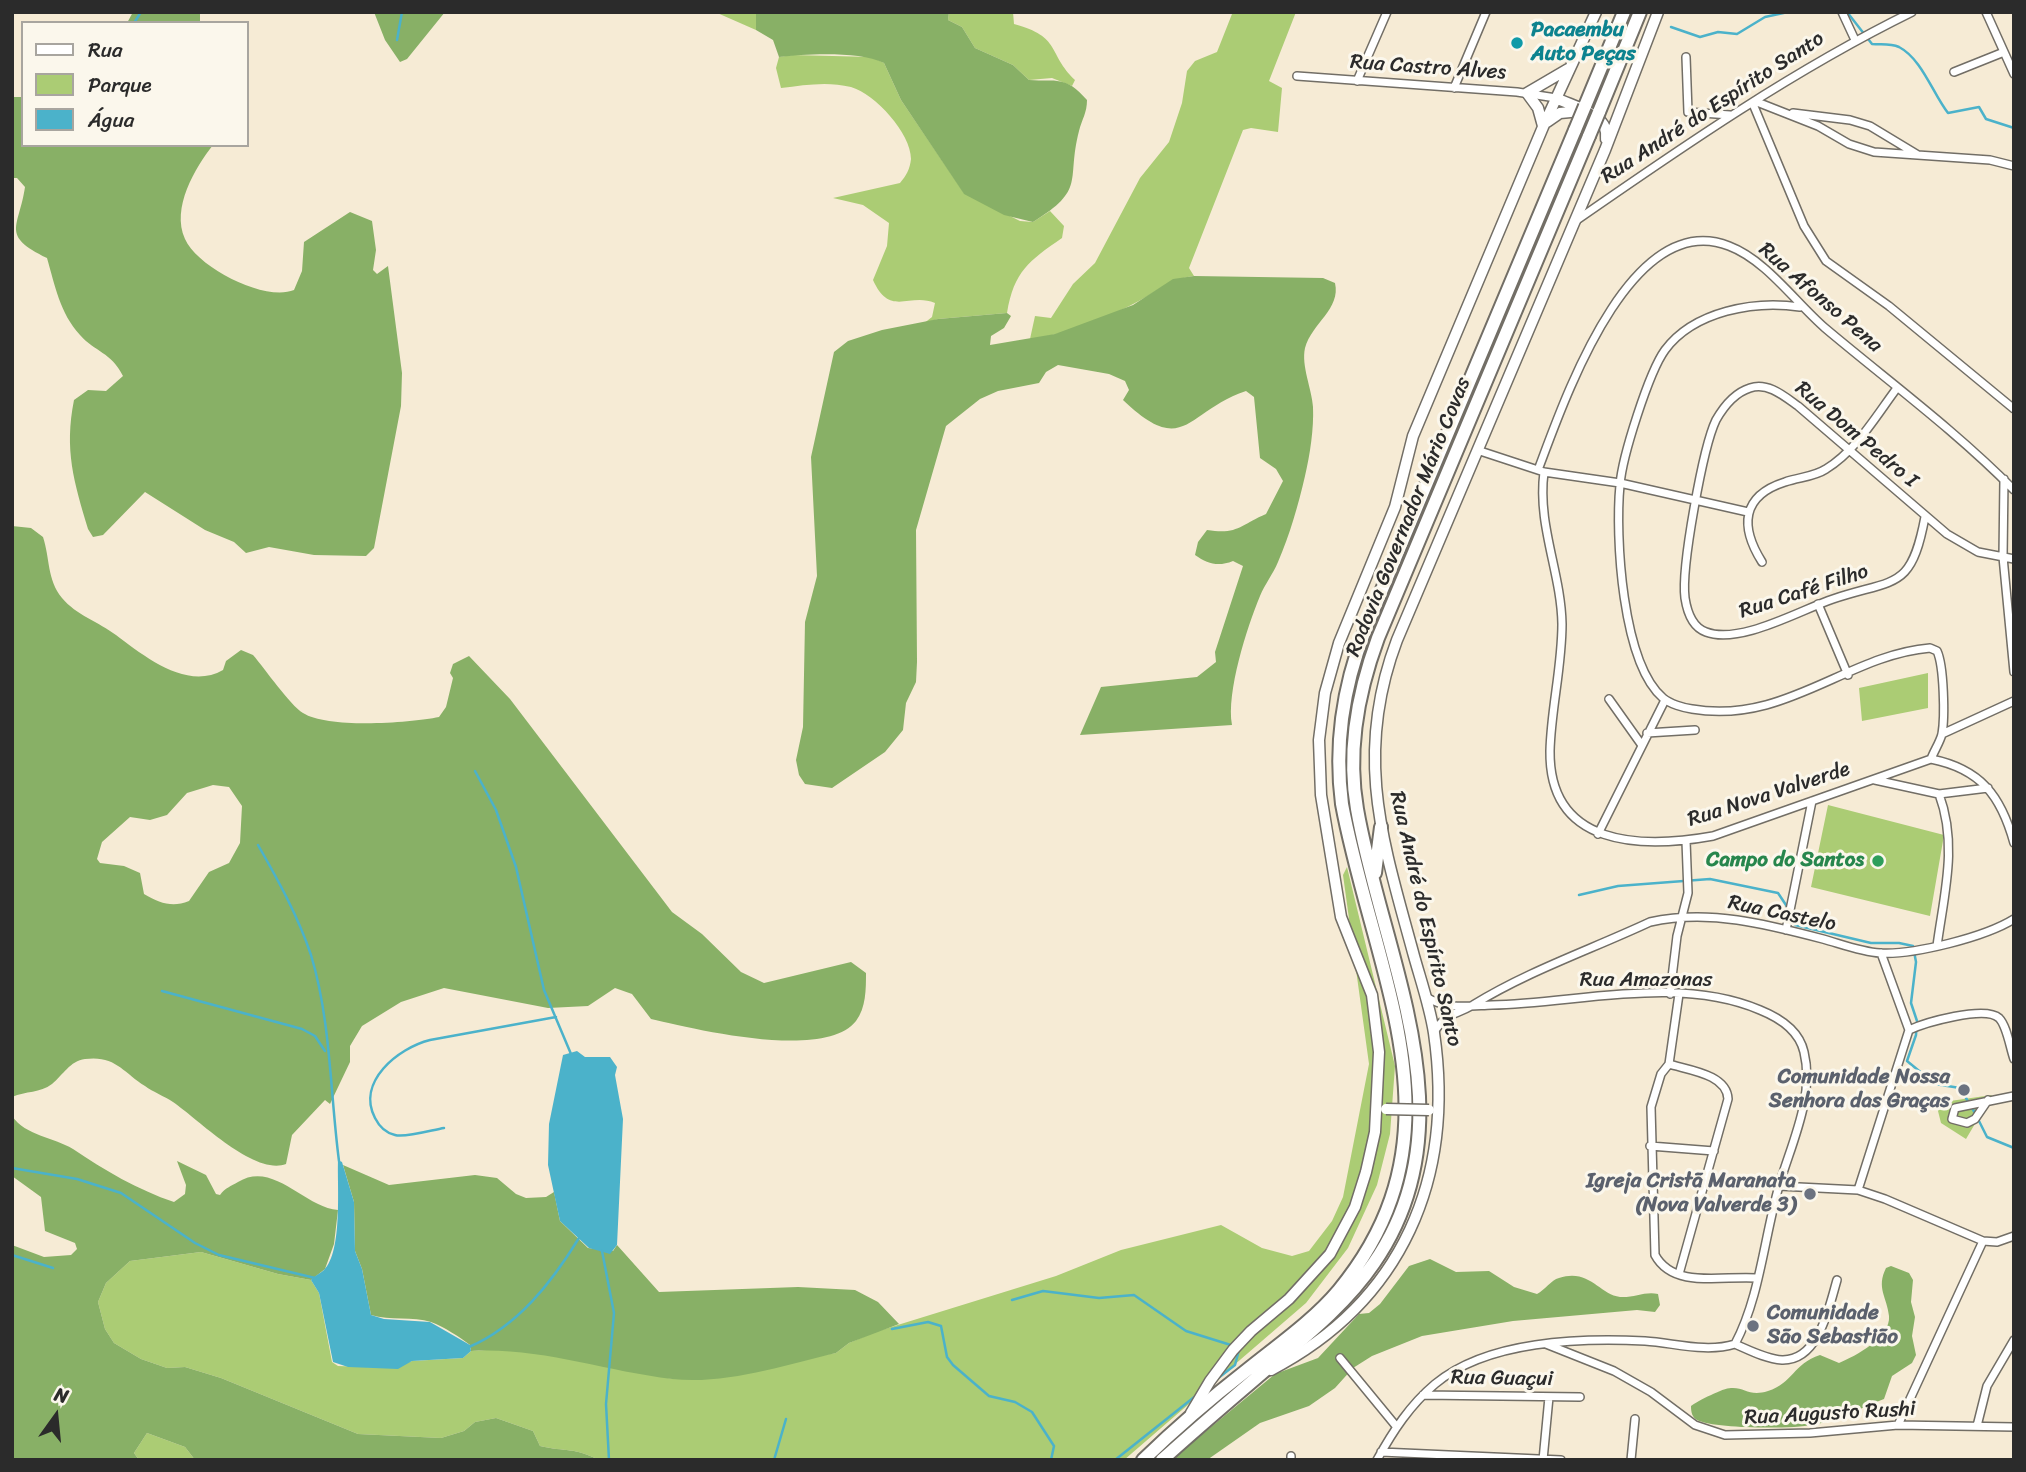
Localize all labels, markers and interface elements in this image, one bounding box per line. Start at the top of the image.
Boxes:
place label: Pacaembu Auto Peças [1531,18,1636,68]
legend [21,21,248,147]
street label: Rua André do Espírito Santo [1597,26,1829,190]
text: Rua [88,31,123,69]
marker: Pacaembu Auto Peças [1509,35,1525,51]
street label: Rua Castro Alves [1349,50,1507,86]
text: Parque [88,66,152,104]
text: Água [88,101,134,139]
street label: Rua Afonso Pena [1753,238,1887,358]
street label: Rodovia Governador Mário Covas [1341,374,1477,660]
street label: Rua Dom Pedro I [1789,376,1923,494]
street label: Rua Café Filho [1736,559,1872,625]
street label: Rua Nova Valverde [1685,757,1853,833]
street label: Rua André do Espírito Santo [1383,789,1467,1049]
place label: Campo do Santos [1706,848,1864,874]
marker: Campo do Santos [1870,853,1886,869]
street label: Rua Castelo [1726,890,1838,938]
street label: Rua Amazonas [1580,968,1712,994]
place label: Comunidade Nossa Senhora das Graças [1769,1065,1950,1115]
marker: Comunidade Nossa Senhora das Graças [1956,1082,1972,1098]
place label: Igreja Cristã Maranata (Nova Valverde 3) [1586,1169,1796,1219]
marker: Igreja Cristã Maranata (Nova Valverde 3) [1802,1186,1818,1202]
place label: Comunidade São Sebastião [1767,1301,1898,1351]
marker: Comunidade São Sebastião [1745,1318,1761,1334]
street label: Rua Guaçui [1451,1366,1553,1392]
text: N [51,1378,72,1413]
north arrow [21,1381,91,1451]
street label: Rua Augusto Rushi [1744,1397,1916,1431]

